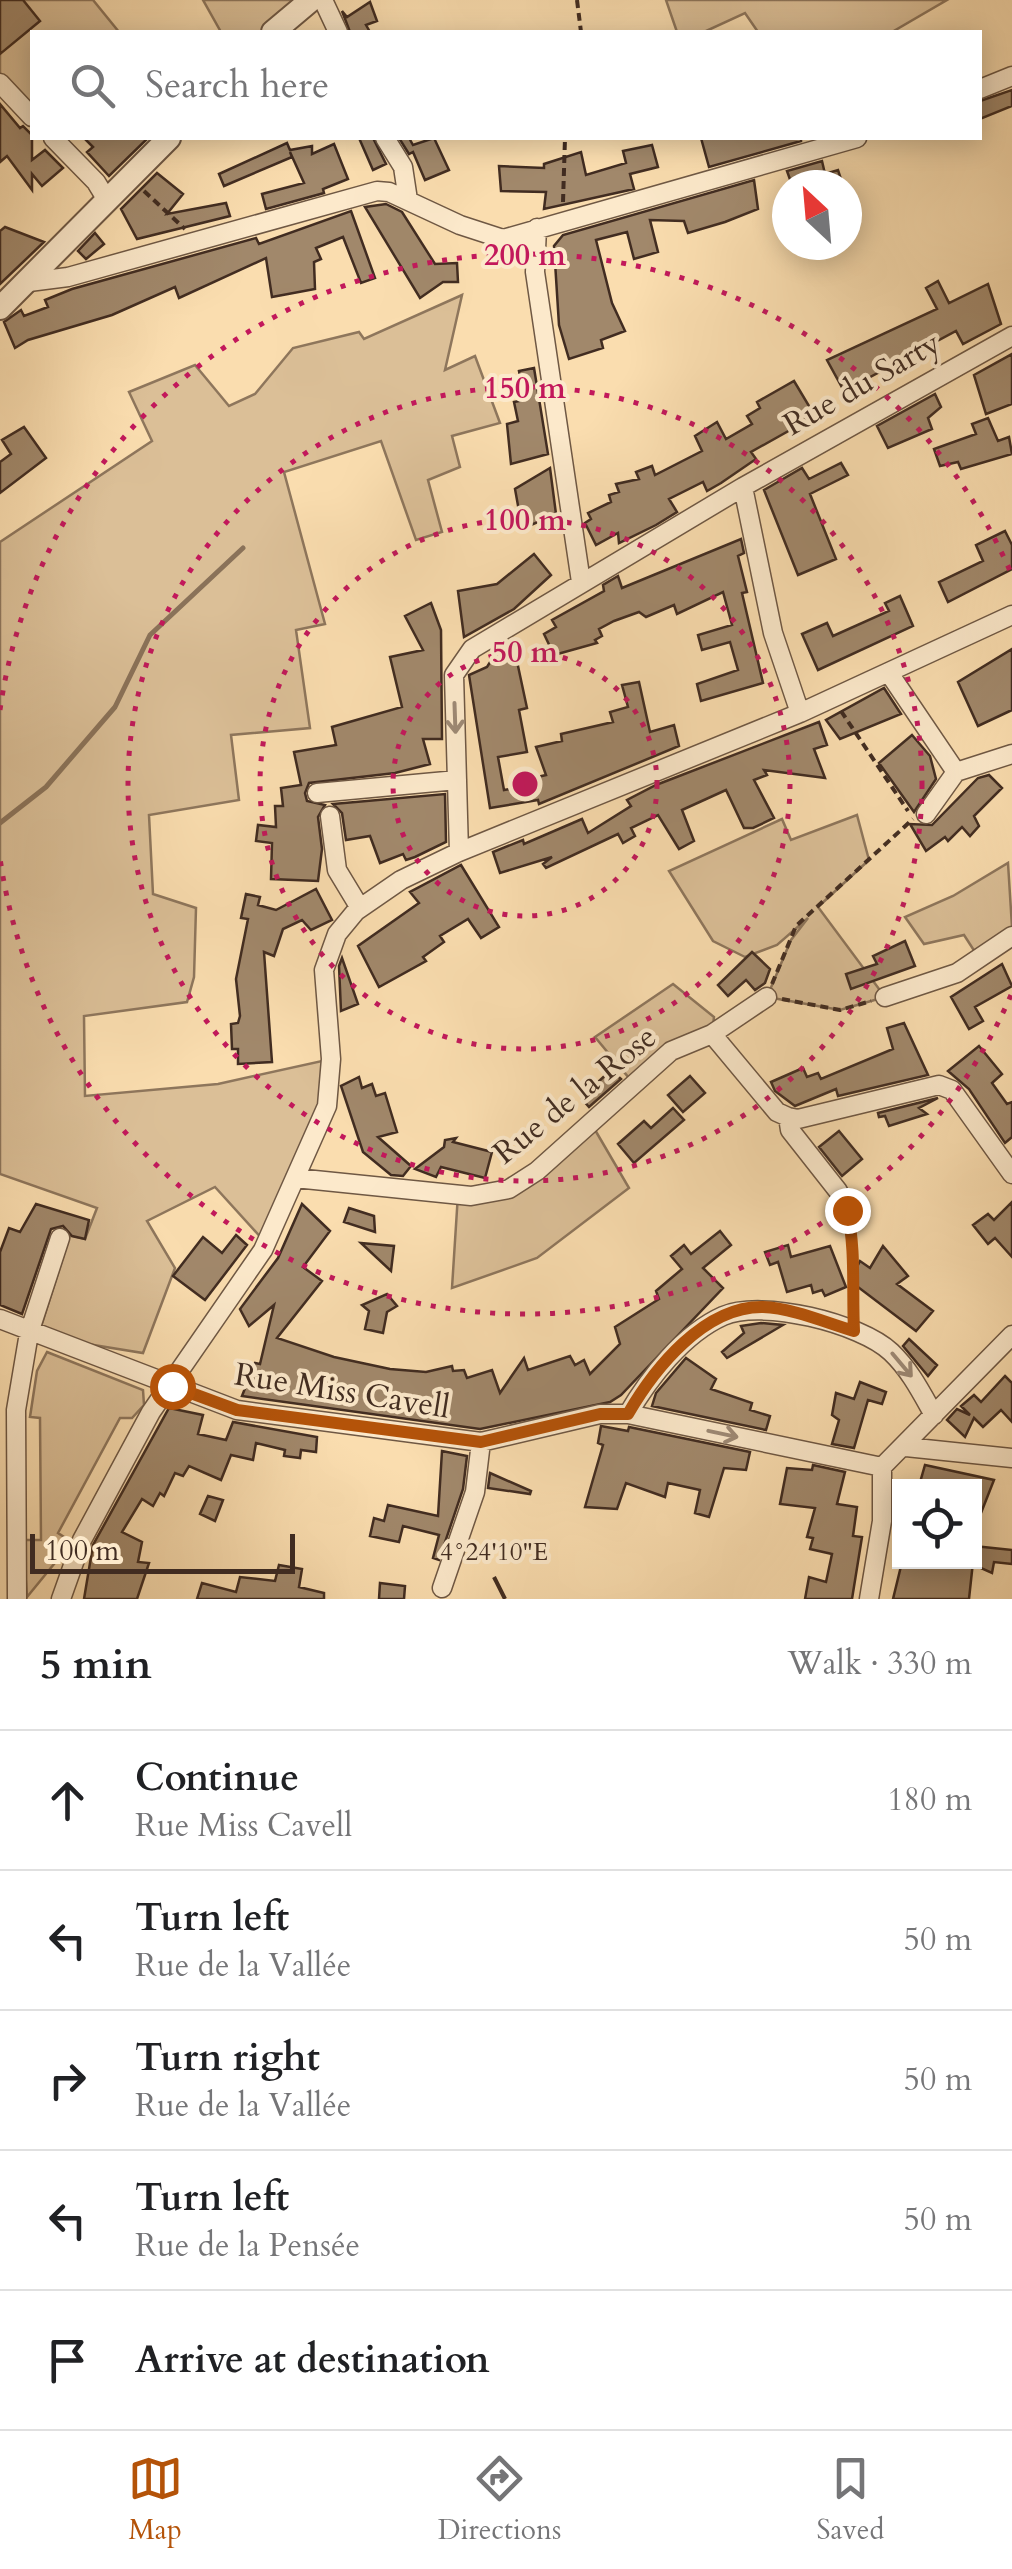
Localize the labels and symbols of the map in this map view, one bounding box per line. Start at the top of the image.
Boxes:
north arrow [772,170,862,260]
text: 200 m [484,235,566,276]
street label: Rue du Sarty [775,321,949,447]
text: 150 m [484,368,566,409]
text: 100 m [484,500,566,541]
text: 50 m [492,632,559,673]
one-way arrow [446,701,465,733]
centre of rings [507,766,543,802]
street label: Rue de la Rose [484,1016,666,1174]
route end [825,1188,871,1234]
street label: Rue Miss Cavell [231,1352,453,1430]
one-way arrow [890,1352,913,1377]
route start [150,1364,196,1410]
one-way arrow [706,1425,738,1444]
scale bar [30,1529,295,1573]
text: 4°24'10"E [440,1535,548,1569]

